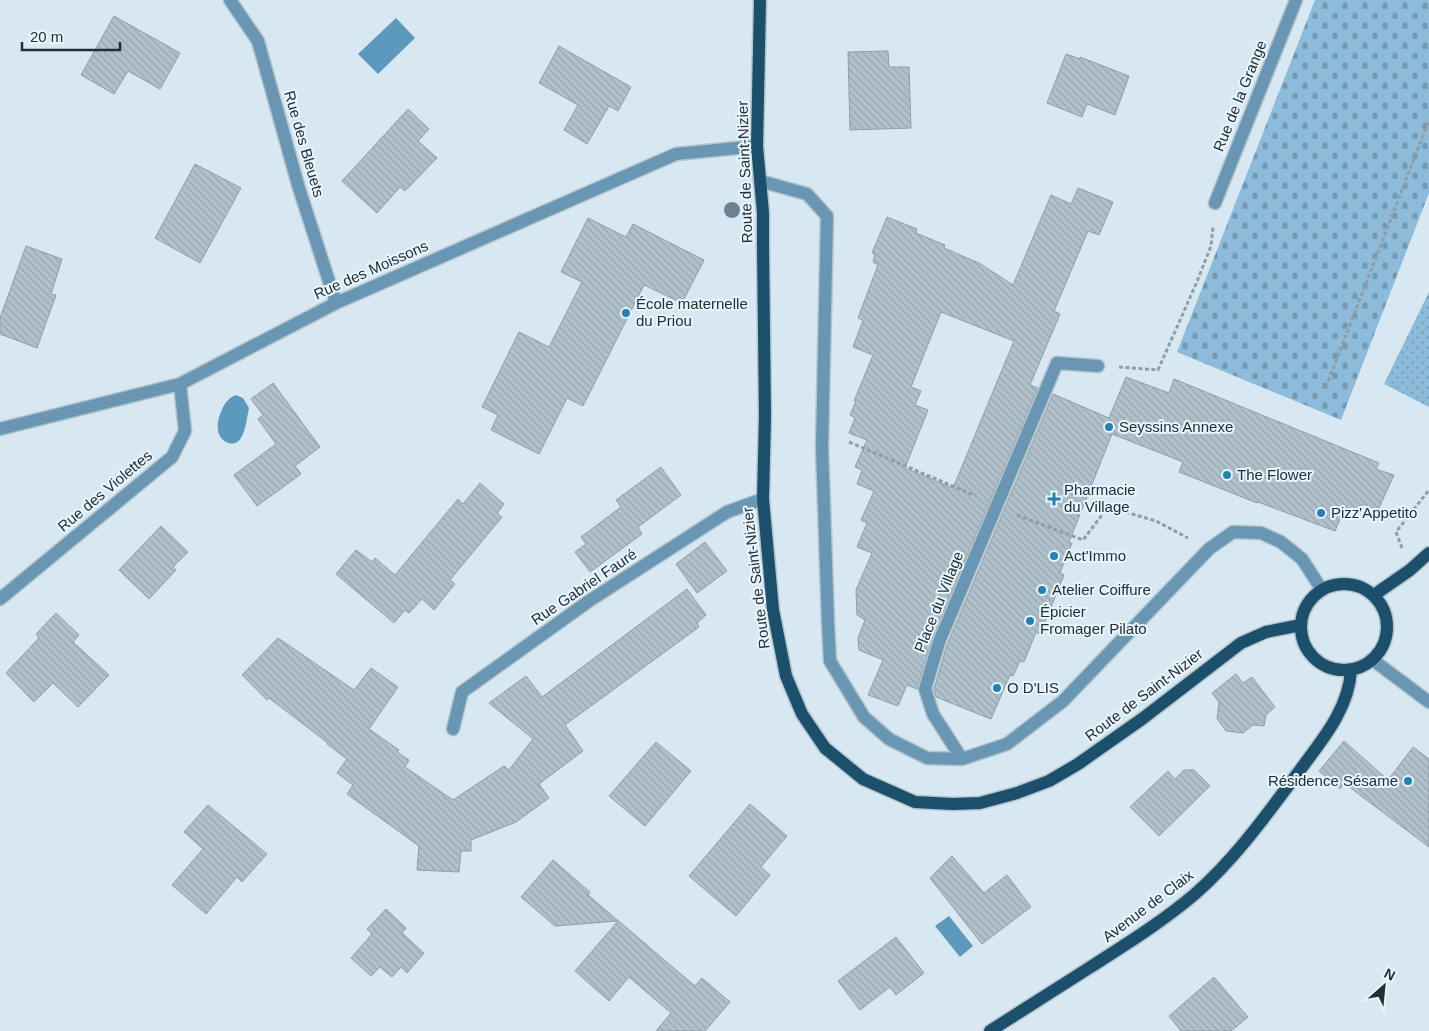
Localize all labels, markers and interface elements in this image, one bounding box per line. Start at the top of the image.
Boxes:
scale bar [22,20,120,52]
text: 20 m [30,28,63,45]
street label: Rue de la Grange [1209,38,1270,154]
street label: Rue des Bleuets [281,89,328,199]
street label: Route de Saint-Nizier [734,100,755,244]
street label: Rue des Moissons [311,237,431,302]
place label: École maternelle du Priou [636,295,748,329]
marker: École maternelle du Priou [620,307,632,319]
place label: Seyssins Annexe [1119,418,1233,435]
marker: Seyssins Annexe [1103,421,1115,433]
street label: Rue des Violettes [54,446,155,535]
place label: The Flower [1237,466,1312,483]
marker: The Flower [1221,469,1233,481]
place label: Pharmacie du Village [1064,481,1136,515]
marker: Pharmacie du Village [1048,493,1060,505]
place label: Pizz'Appetito [1331,504,1417,521]
street label: Route de Saint-Nizier [738,506,773,650]
marker: Pizz'Appetito [1315,507,1327,519]
street label: Rue Gabriel Fauré [528,545,640,628]
place label: Act'Immo [1064,547,1126,564]
street label: Place du Village [911,549,967,655]
marker: Act'Immo [1048,550,1060,562]
place label: Atelier Coiffure [1052,581,1151,598]
marker: Atelier Coiffure [1036,584,1048,596]
place label: Épicier Fromager Pilato [1040,603,1147,637]
marker: Épicier Fromager Pilato [1024,615,1036,627]
street label: Route de Saint-Nizier [1082,645,1206,744]
place label: O D'LIS [1007,679,1059,696]
marker: O D'LIS [991,682,1003,694]
place label: Résidence Sésame [1268,772,1398,789]
marker: Résidence Sésame [1402,775,1414,787]
street label: Avenue de Claix [1099,866,1197,945]
north arrow [1359,961,1409,1011]
text: N [1382,965,1398,984]

